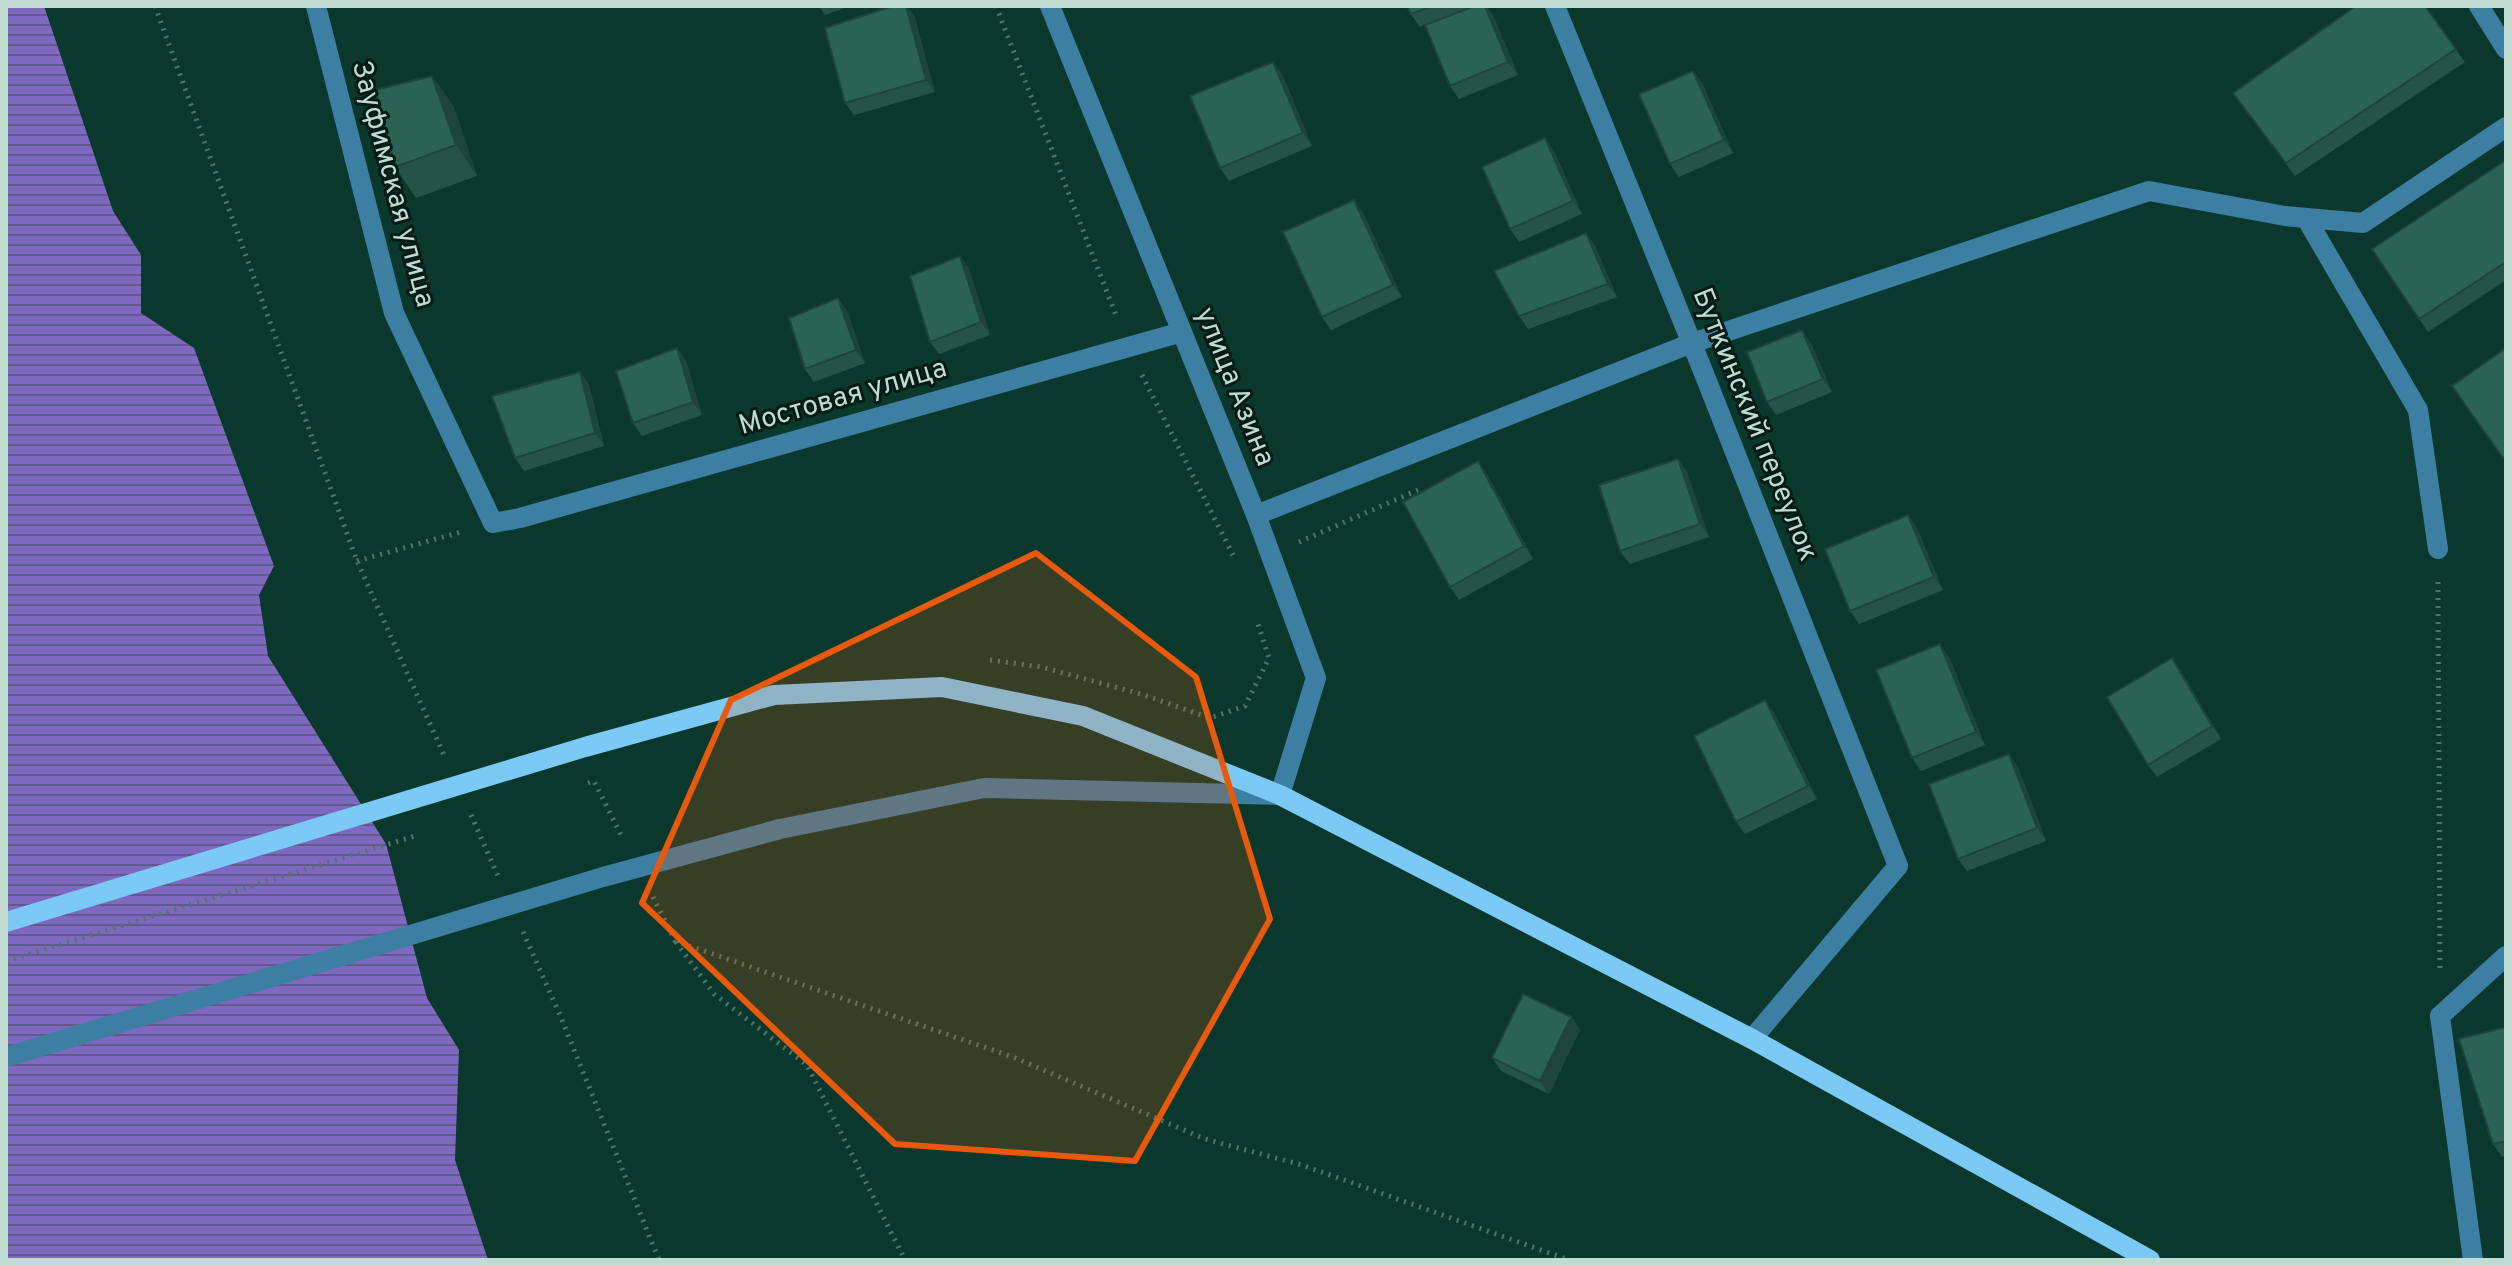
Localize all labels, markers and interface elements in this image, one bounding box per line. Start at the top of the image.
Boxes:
street label: Зауфимская улица [342,57,442,311]
street label: Буткинский переулок [1683,283,1825,567]
street label: улица Азина [1186,302,1282,472]
street label: Мостовая улица [735,351,951,445]

